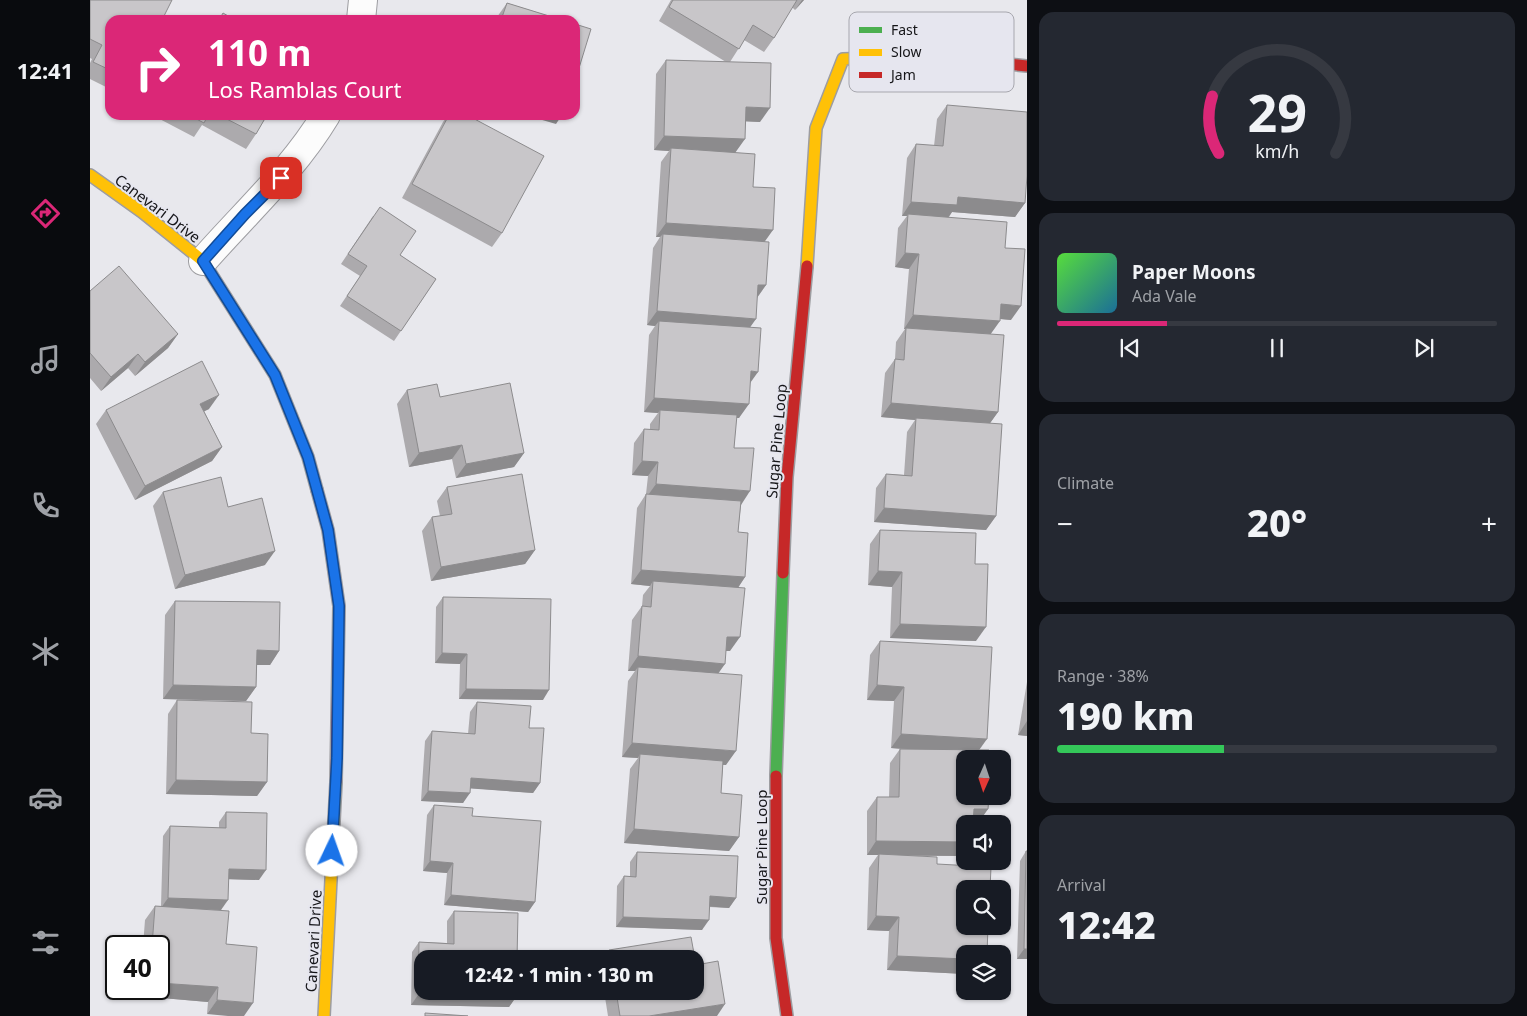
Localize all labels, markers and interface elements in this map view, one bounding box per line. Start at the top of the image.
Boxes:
legend [849,12,1014,92]
text: Fast [891,20,918,39]
text: 110 m [208,29,311,76]
icon: right [125,35,190,100]
text: Slow [891,42,922,61]
text: 12:41 [17,55,73,85]
text: Jam [889,65,916,84]
text: Los Ramblas Court [208,74,401,104]
text: 29 [1247,76,1307,147]
text: km/h [1255,139,1299,163]
pin [260,157,302,199]
icon: arrive [267,164,295,192]
street label: Canevari Drive [111,169,205,247]
icon: directions [28,196,63,231]
text: Paper Moons [1132,259,1256,285]
text: Ada Vale [1132,285,1197,307]
icon: previous [1116,334,1144,362]
icon: pause [1263,334,1291,362]
icon: next [1410,334,1438,362]
icon: music [28,342,63,377]
street label: Sugar Pine Loop [761,383,791,499]
text: Climate [1057,472,1114,494]
icon: phone [28,488,63,523]
text: 20° [1247,496,1307,548]
text: − [1057,504,1073,542]
text: + [1481,504,1497,542]
icon: climate [28,634,63,669]
text: Range · 38% [1057,665,1149,687]
text: 190 km [1057,689,1195,741]
north arrow [956,750,1011,805]
map controls [956,750,1011,1000]
icon: car [28,780,63,815]
street label: Sugar Pine Loop [751,789,771,905]
button: sound [956,815,1011,870]
position arrow [305,824,357,876]
text: Arrival [1057,874,1106,896]
button: search [956,880,1011,935]
street label: Canevari Drive [300,889,326,993]
text: 12:42 [1057,898,1156,950]
icon: filters [28,925,63,960]
speed limit sign: 40 [105,935,170,1000]
button: layers [956,945,1011,1000]
text: 12:42 · 1 min · 130 m [464,962,654,988]

